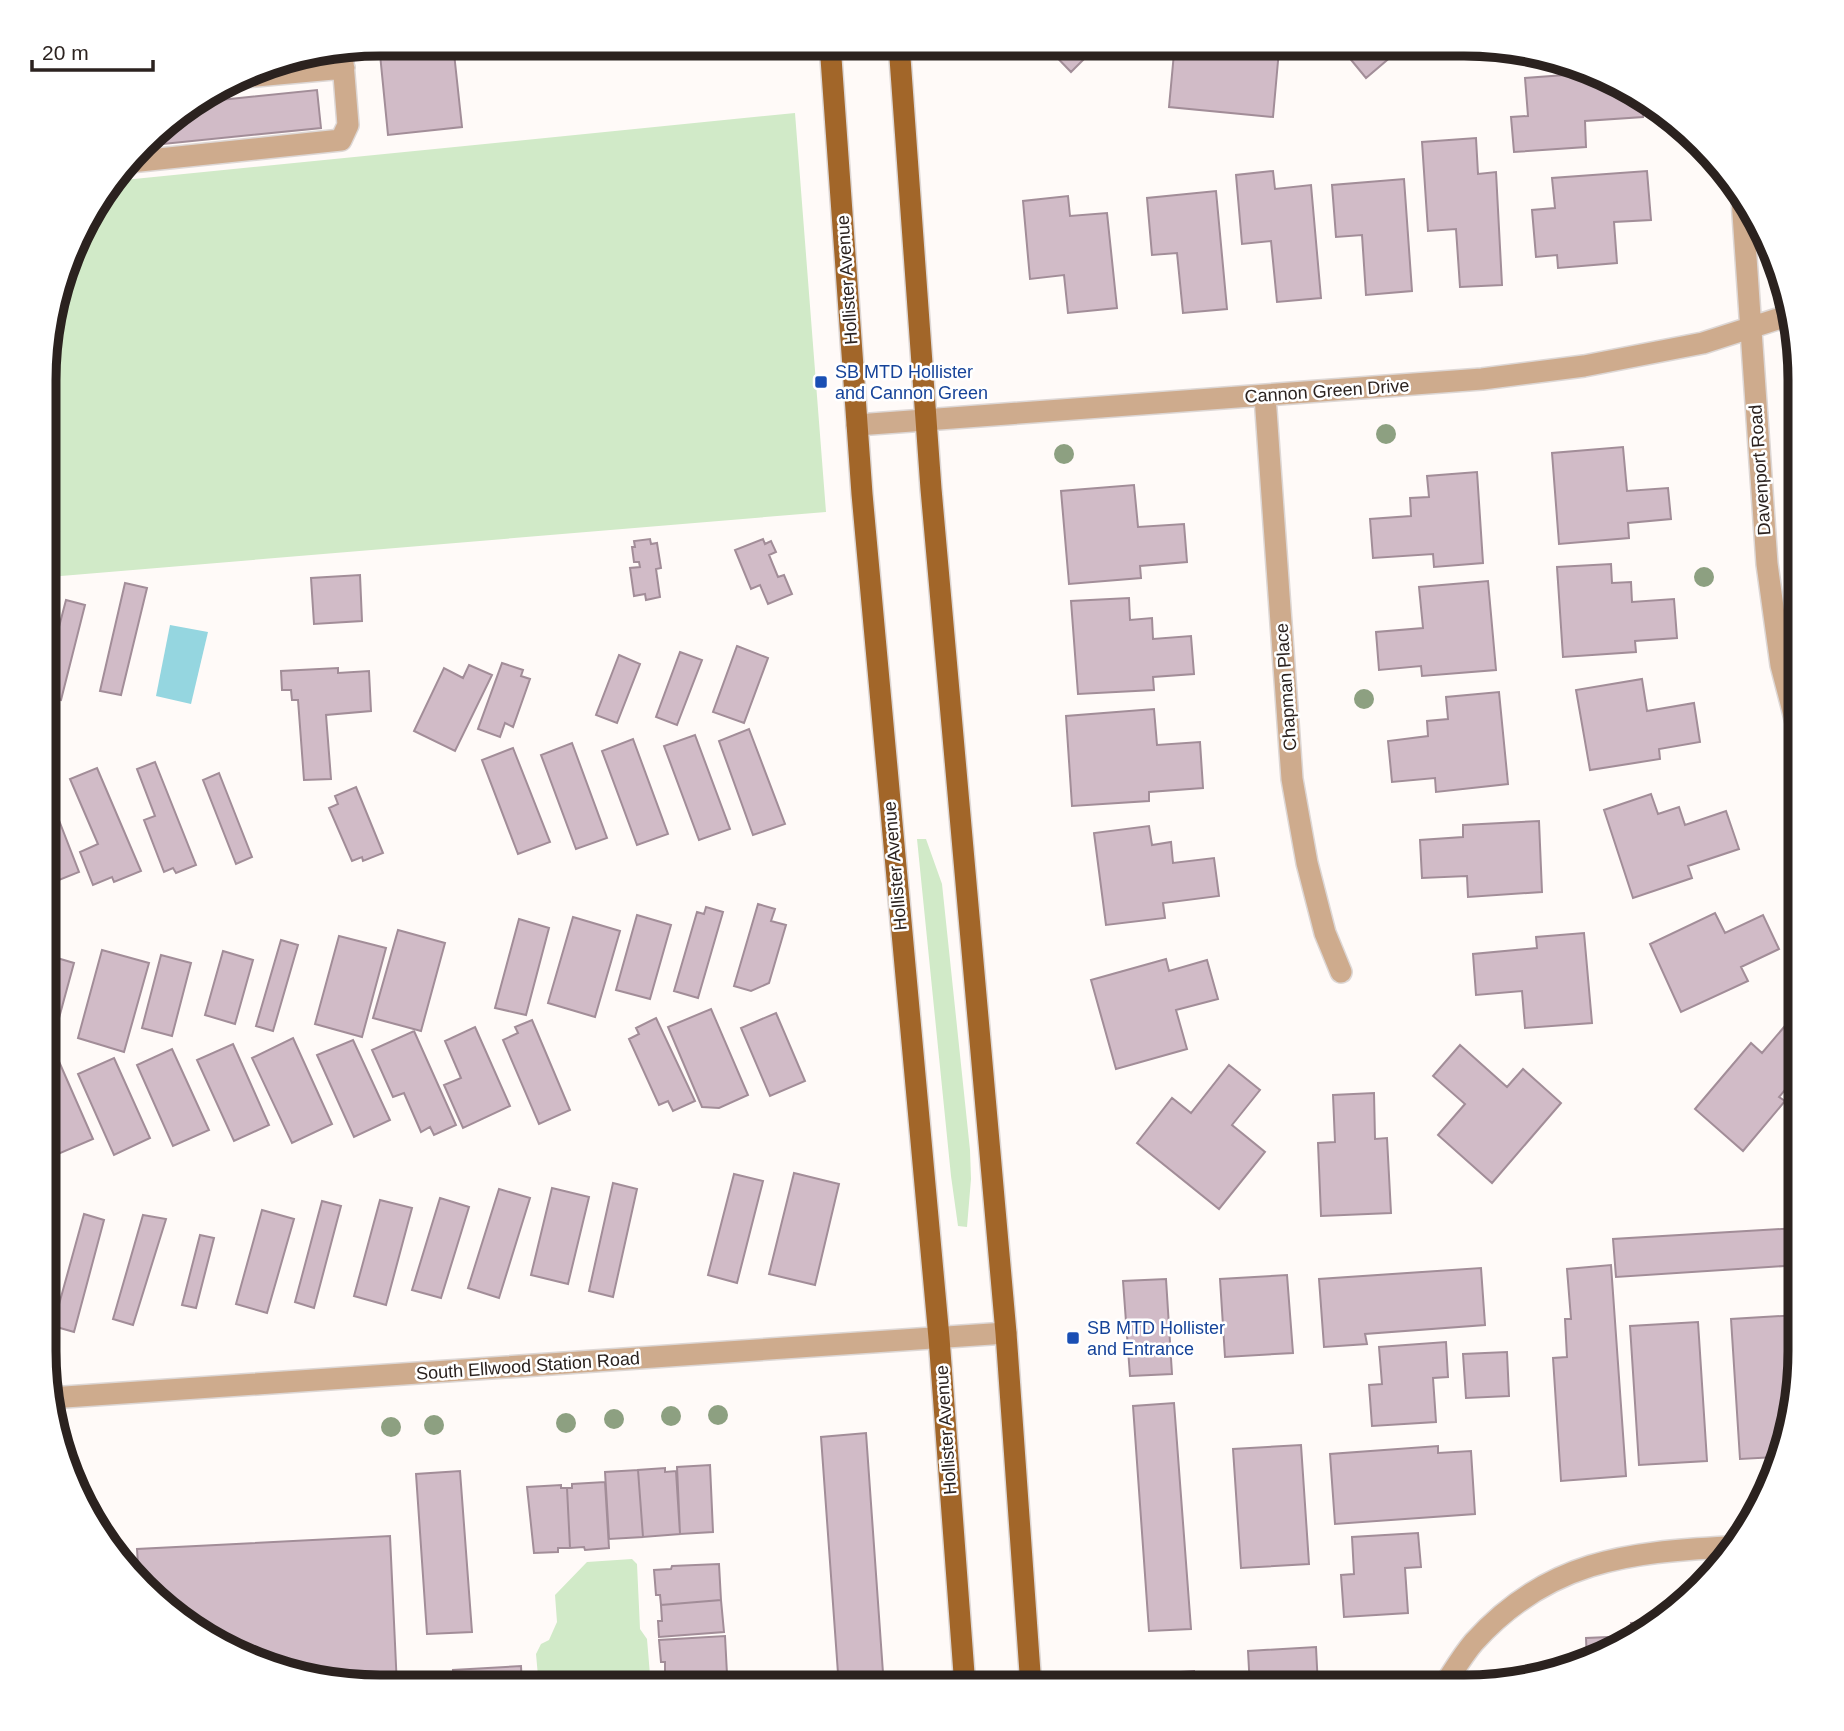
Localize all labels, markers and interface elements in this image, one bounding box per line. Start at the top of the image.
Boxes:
scale bar [32,28,152,72]
text: 20 m [42,41,89,64]
street label: Hollister Avenue [832,215,862,345]
place label: SB MTD Hollister and Cannon Green [835,362,988,403]
marker: SB MTD Hollister and Cannon Green [813,374,829,390]
street label: Cannon Green Drive [1244,375,1410,407]
street label: Davenport Road [1745,404,1775,536]
street label: Chapman Place [1272,622,1300,752]
street label: Hollister Avenue [879,801,911,931]
place label: SB MTD Hollister and Entrance [1087,1318,1225,1359]
marker: SB MTD Hollister and Entrance [1065,1330,1081,1346]
street label: South Ellwood Station Road [415,1348,641,1384]
street label: Hollister Avenue [931,1365,961,1495]

